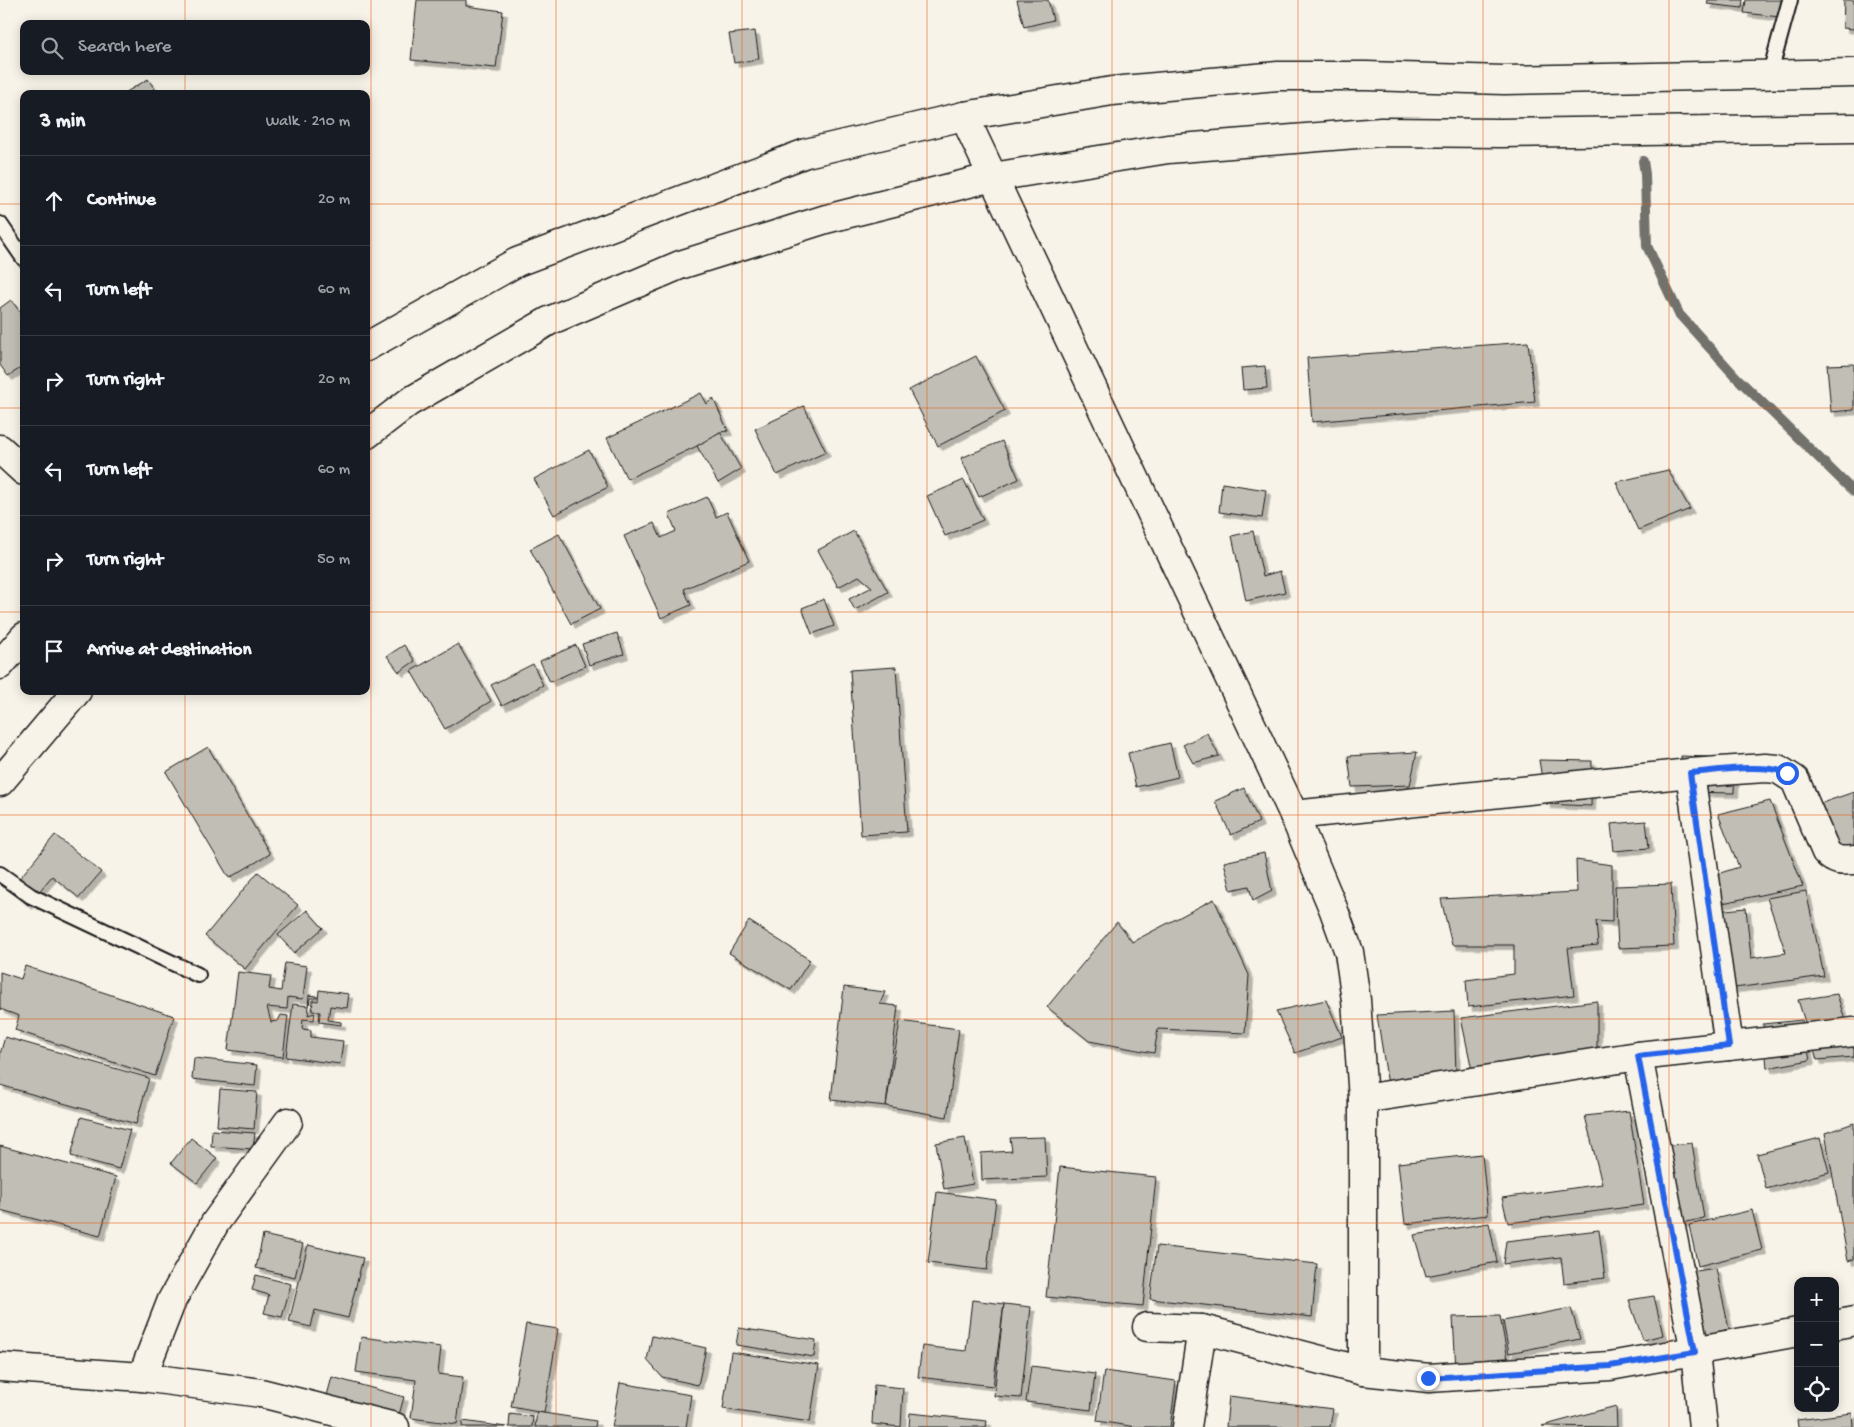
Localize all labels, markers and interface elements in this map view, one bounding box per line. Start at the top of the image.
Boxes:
search box [20,20,370,75]
icon: search [38,34,66,62]
text: Search here [78,36,172,59]
text: 3 min [40,110,85,135]
text: Walk · 210 m [266,113,350,132]
icon: ahead [40,187,68,215]
text: Continue [87,189,156,212]
text: 20 m [318,191,350,210]
icon: left [40,277,68,305]
text: Turn left [87,279,151,302]
text: 60 m [318,281,350,300]
icon: right [40,367,68,395]
text: Turn right [87,369,163,392]
text: 20 m [318,371,350,390]
icon: left [40,457,68,485]
text: Turn left [87,459,151,482]
text: 60 m [318,461,350,480]
icon: right [40,547,68,575]
text: Turn right [87,549,163,572]
text: 50 m [317,551,350,570]
icon: arrive [40,637,68,665]
text: Arrive at destination [87,639,251,662]
route start [1776,762,1799,785]
map controls [1794,1277,1839,1412]
button: + [1794,1277,1839,1322]
button: − [1794,1322,1839,1367]
route end [1417,1367,1440,1390]
button: locate [1794,1367,1839,1412]

